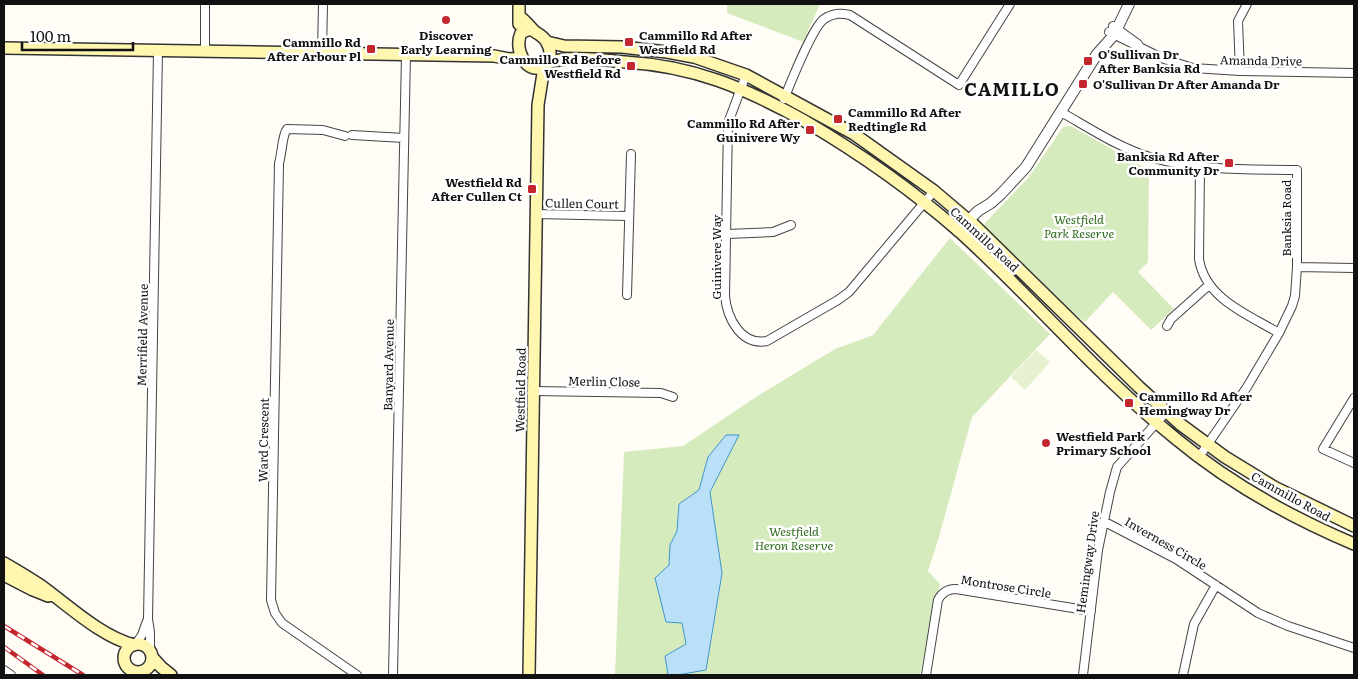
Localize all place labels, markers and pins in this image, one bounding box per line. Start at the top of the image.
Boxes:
marker: Discover Early Learning [440,14,452,26]
place label: Discover Early Learning [401,26,492,58]
place label: Cammillo Rd After Westfield Rd [639,26,753,58]
place label: Cammillo Rd After Arbour Pl [267,33,362,65]
marker: Cammillo Rd After Westfield Rd [623,36,635,48]
marker: Cammillo Rd After Arbour Pl [365,43,377,55]
place label: O'Sullivan Dr After Banksia Rd [1098,45,1200,77]
place label: Cammillo Rd Before Westfield Rd [499,50,621,82]
marker: O'Sullivan Dr After Banksia Rd [1082,55,1094,67]
marker: Cammillo Rd Before Westfield Rd [625,60,637,72]
place label: O'Sullivan Dr After Amanda Dr [1093,75,1280,93]
marker: O'Sullivan Dr After Amanda Dr [1077,78,1089,90]
place label: Cammillo Rd After Redtingle Rd [848,103,962,135]
marker: Cammillo Rd After Redtingle Rd [832,113,844,125]
place label: Cammillo Rd After Guinivere Wy [687,114,801,146]
marker: Cammillo Rd After Guinivere Wy [804,124,816,136]
place label: Banksia Rd After Community Dr [1117,147,1219,179]
marker: Banksia Rd After Community Dr [1223,157,1235,169]
place label: Westfield Rd After Cullen Ct [431,173,523,205]
marker: Westfield Rd After Cullen Ct [526,183,538,195]
place label: Cammillo Rd After Hemingway Dr [1139,387,1253,419]
marker: Cammillo Rd After Hemingway Dr [1123,397,1135,409]
place label: Westfield Park Primary School [1056,427,1152,459]
marker: Westfield Park Primary School [1040,437,1052,449]

